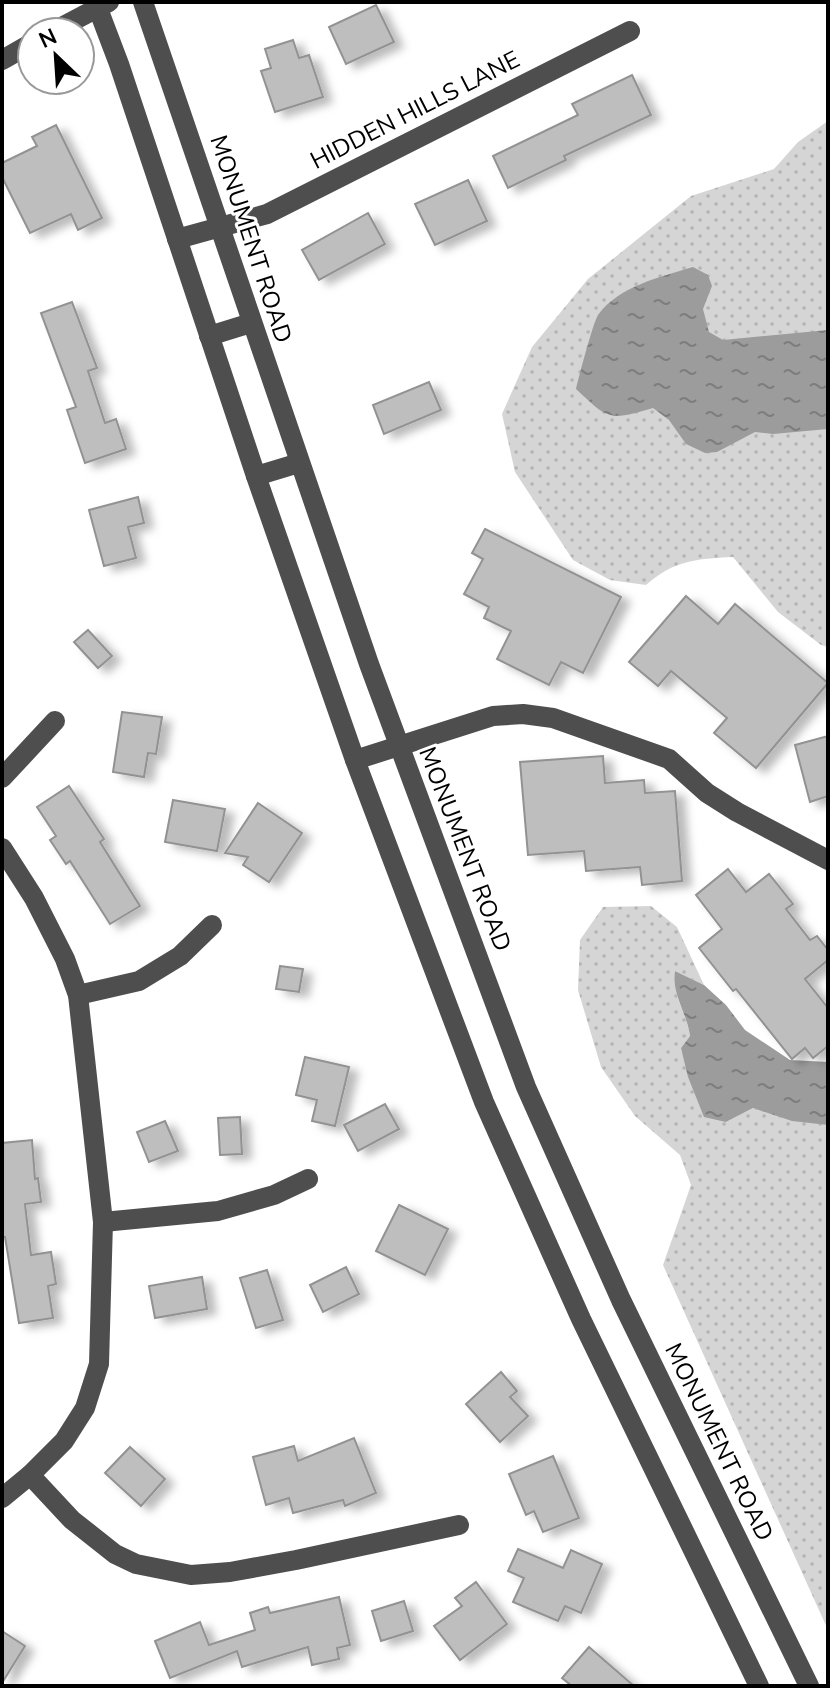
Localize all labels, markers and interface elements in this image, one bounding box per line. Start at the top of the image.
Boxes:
north arrow [16,16,96,96]
text: N [34,22,62,56]
street label: HIDDEN HILLS LANE [305,43,525,177]
street label: MONUMENT ROAD [202,131,300,347]
street label: MONUMENT ROAD [411,742,519,956]
street label: MONUMENT ROAD [657,1338,781,1546]

